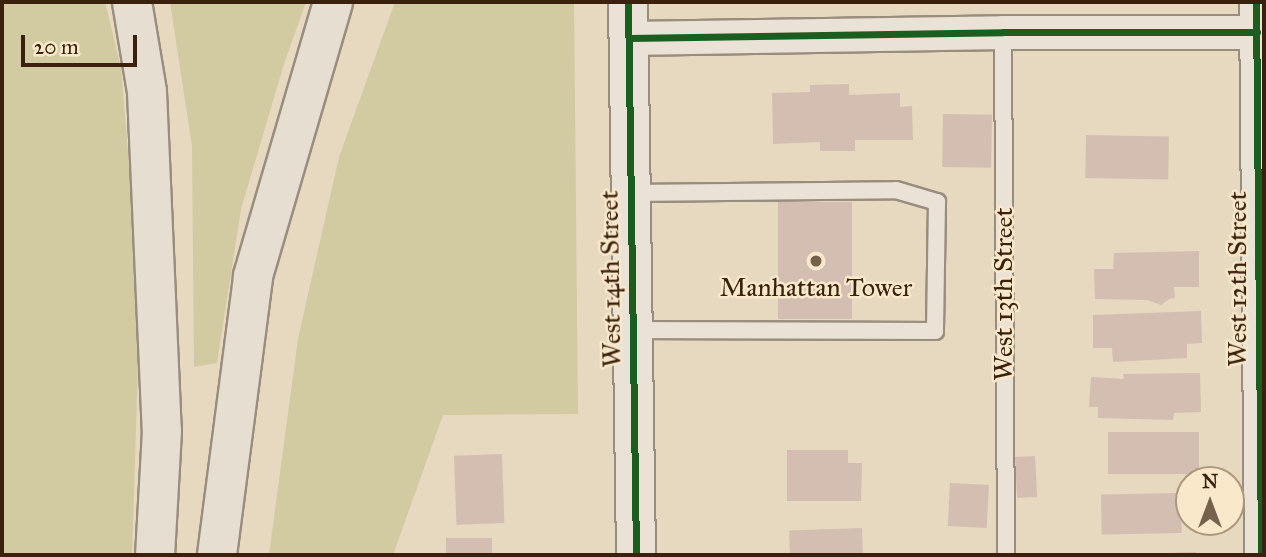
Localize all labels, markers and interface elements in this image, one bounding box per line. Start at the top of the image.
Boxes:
scale bar [24,21,140,65]
text: 20 m [34,34,79,60]
street label: West 14th Street [594,190,628,368]
street label: West 12th Street [1222,191,1254,367]
street label: West 13th Street [988,207,1020,381]
marker: Manhattan Tower [808,253,824,269]
place label: Manhattan Tower [720,272,912,304]
north arrow [1175,466,1245,536]
text: N [1202,470,1218,493]

